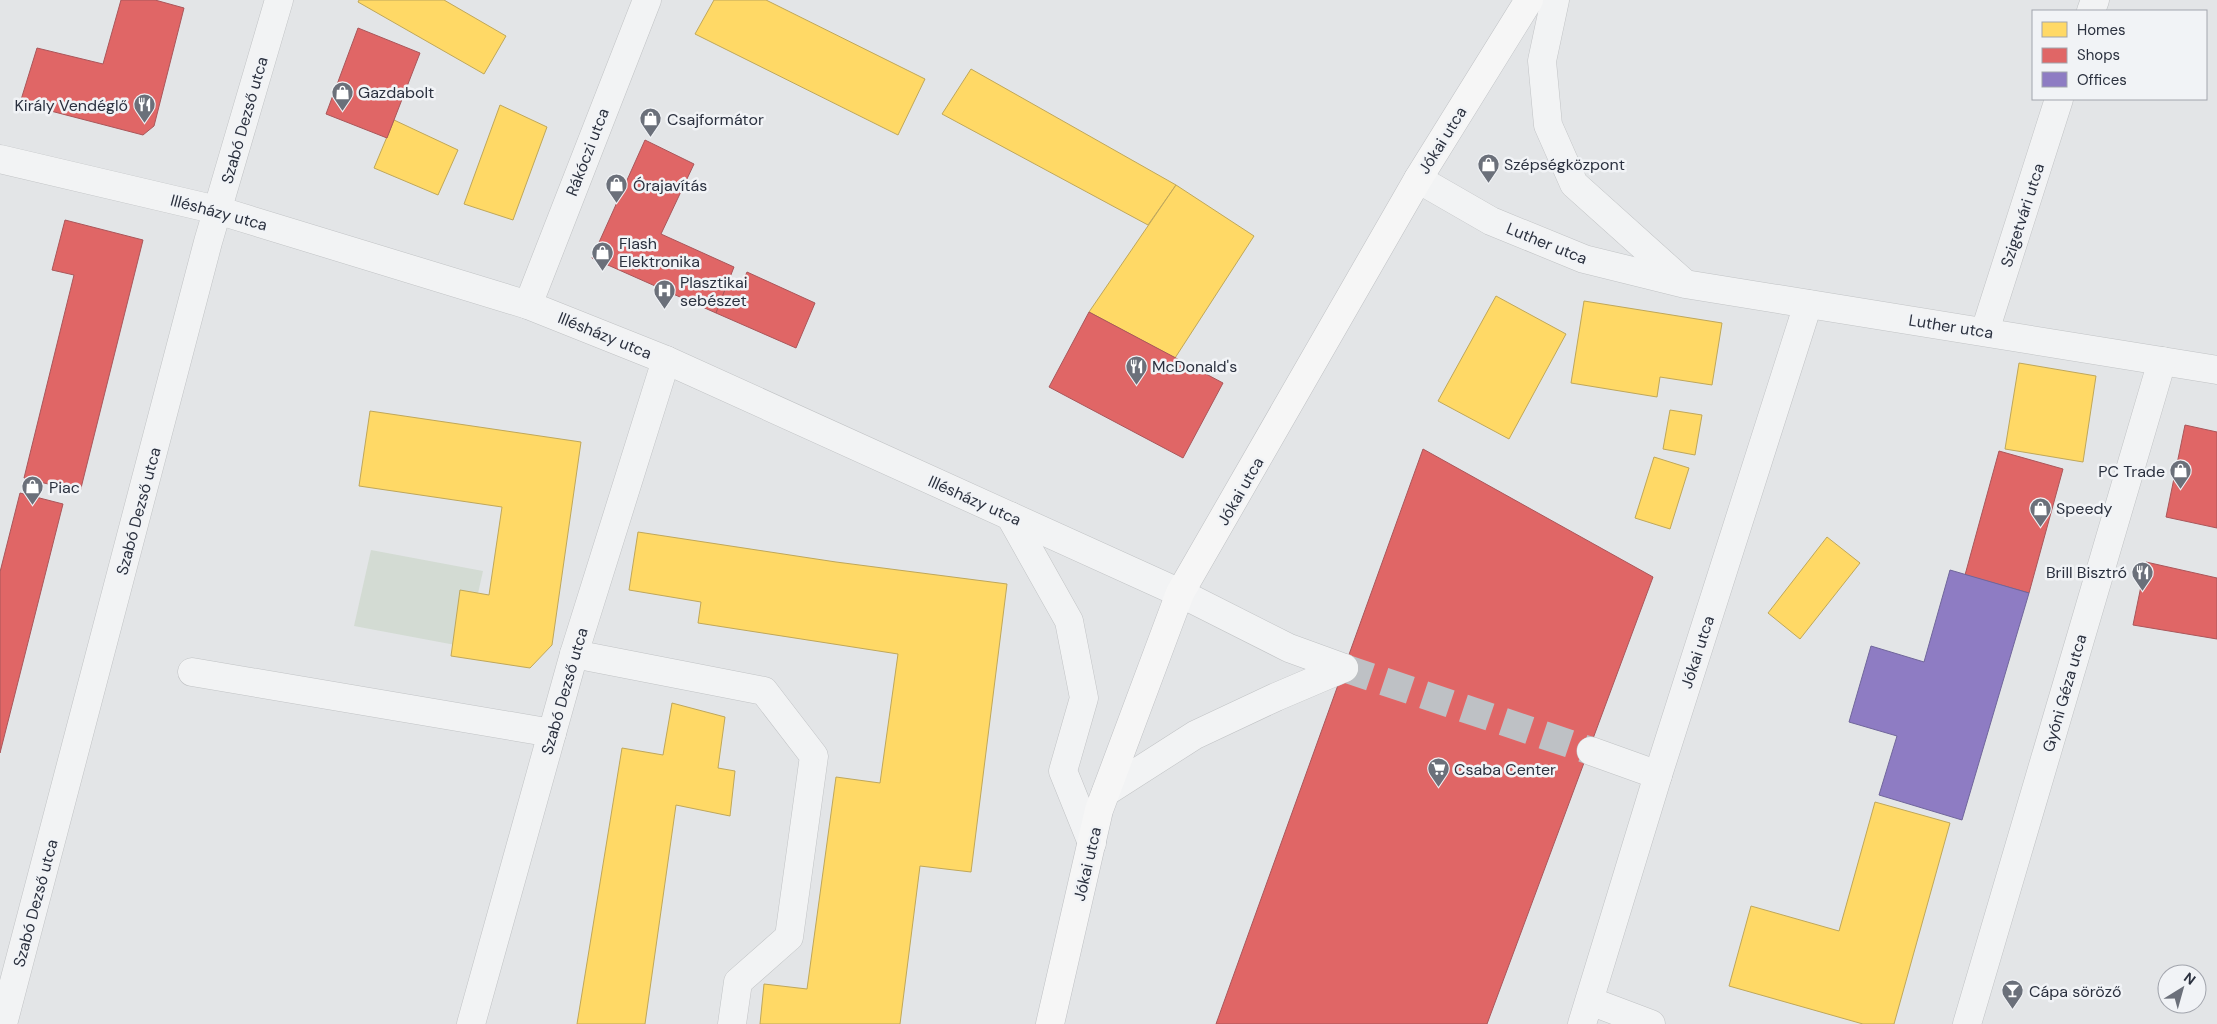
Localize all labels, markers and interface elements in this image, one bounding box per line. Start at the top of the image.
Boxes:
legend [2032,10,2207,100]
text: Homes [2077,20,2126,40]
text: Shops [2077,45,2120,65]
street label: Szabó Dezső utca [216,54,273,186]
text: Offices [2077,70,2127,90]
shop icon: Gazdabolt [330,80,354,111]
place label: Gazdabolt [358,82,434,103]
restaurant icon: Király Vendéglő [132,93,156,124]
place label: Király Vendéglő [14,95,128,116]
street label: Jókai utca [1414,103,1471,178]
street label: Rákóczi utca [561,105,614,199]
shop icon: Csajformátor [639,107,663,138]
place label: Csajformátor [667,109,764,130]
shop icon: Szépségközpont [1476,152,1500,183]
place label: Szépségközpont [1504,154,1625,175]
street label: Szigetvári utca [1996,161,2049,270]
shop icon: Órajavítás [605,173,629,204]
place label: Órajavítás [633,175,707,196]
street label: Illésházy utca [168,189,270,235]
street label: Luther utca [1503,218,1590,269]
place label: Flash Elektronika [619,233,700,272]
shop icon: Flash Elektronika [591,240,615,271]
place label: Plasztikai sebészet [680,272,748,311]
hospital icon: Plasztikai sebészet [652,279,676,310]
street label: Illésházy utca [555,307,655,364]
street label: Luther utca [1907,309,1995,344]
restaurant icon: McDonald's [1124,354,1148,385]
place label: McDonald's [1152,356,1237,377]
street label: Szabó Dezső utca [111,445,166,577]
street label: Jókai utca [1212,453,1268,529]
shop icon: PC Trade [2169,459,2193,490]
place label: PC Trade [2098,461,2165,482]
street label: Illésházy utca [925,471,1025,530]
shop icon: Piac [21,475,45,506]
place label: Piac [49,477,80,498]
shop icon: Speedy [2028,496,2052,527]
place label: Speedy [2056,498,2113,519]
restaurant icon: Brill Bisztró [2131,560,2155,591]
place label: Brill Bisztró [2046,562,2127,583]
street label: Jókai utca [1676,613,1719,691]
street label: Szabó Dezső utca [536,625,593,757]
street label: Gyóni Géza utca [2038,632,2091,754]
supermarket icon: Csaba Center [1426,757,1450,788]
place label: Csaba Center [1454,759,1556,780]
street label: Jókai utca [1069,825,1106,903]
street label: Szabó Dezső utca [8,837,63,969]
north arrow [2157,964,2207,1014]
text: N [2180,968,2199,989]
bar icon: Cápa söröző [2001,979,2025,1010]
place label: Cápa söröző [2029,981,2122,1002]

